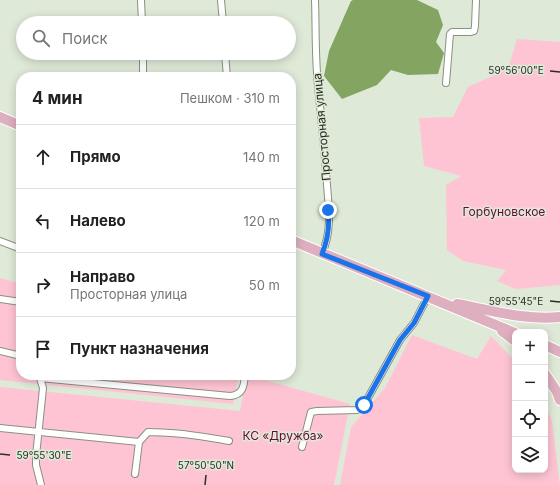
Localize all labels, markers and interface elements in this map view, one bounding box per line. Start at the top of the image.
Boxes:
search box [16,16,296,60]
icon: search [30,27,52,49]
text: Поиск [62,29,108,48]
text: 59°56'00"E [488,64,544,76]
street label: Просторная улица [309,72,334,182]
text: 4 мин [32,88,83,108]
text: Пешком · 310 m [180,90,280,106]
icon: ahead [32,146,54,168]
text: Прямо [70,147,121,166]
text: 140 m [243,149,280,165]
route end [319,201,337,219]
park label: Горбуновское [463,204,545,219]
icon: left [32,210,54,232]
text: Налево [70,211,126,230]
text: 120 m [244,213,280,229]
text: Направо [70,267,135,286]
icon: right [32,274,54,296]
text: 50 m [249,277,280,293]
text: Просторная улица [70,286,187,302]
text: 59°55'45"E [489,295,543,307]
map controls [512,329,548,473]
button: + [512,329,548,365]
icon: arrive [32,338,54,360]
text: Пункт назначения [70,339,209,358]
button: − [512,365,548,401]
route start [355,396,373,414]
button: locate [512,401,548,437]
park label: КС «Дружба» [242,428,324,443]
button: layers [512,437,548,473]
text: 59°55'30"E [16,449,72,461]
text: 57°50'50"N [178,459,234,471]

